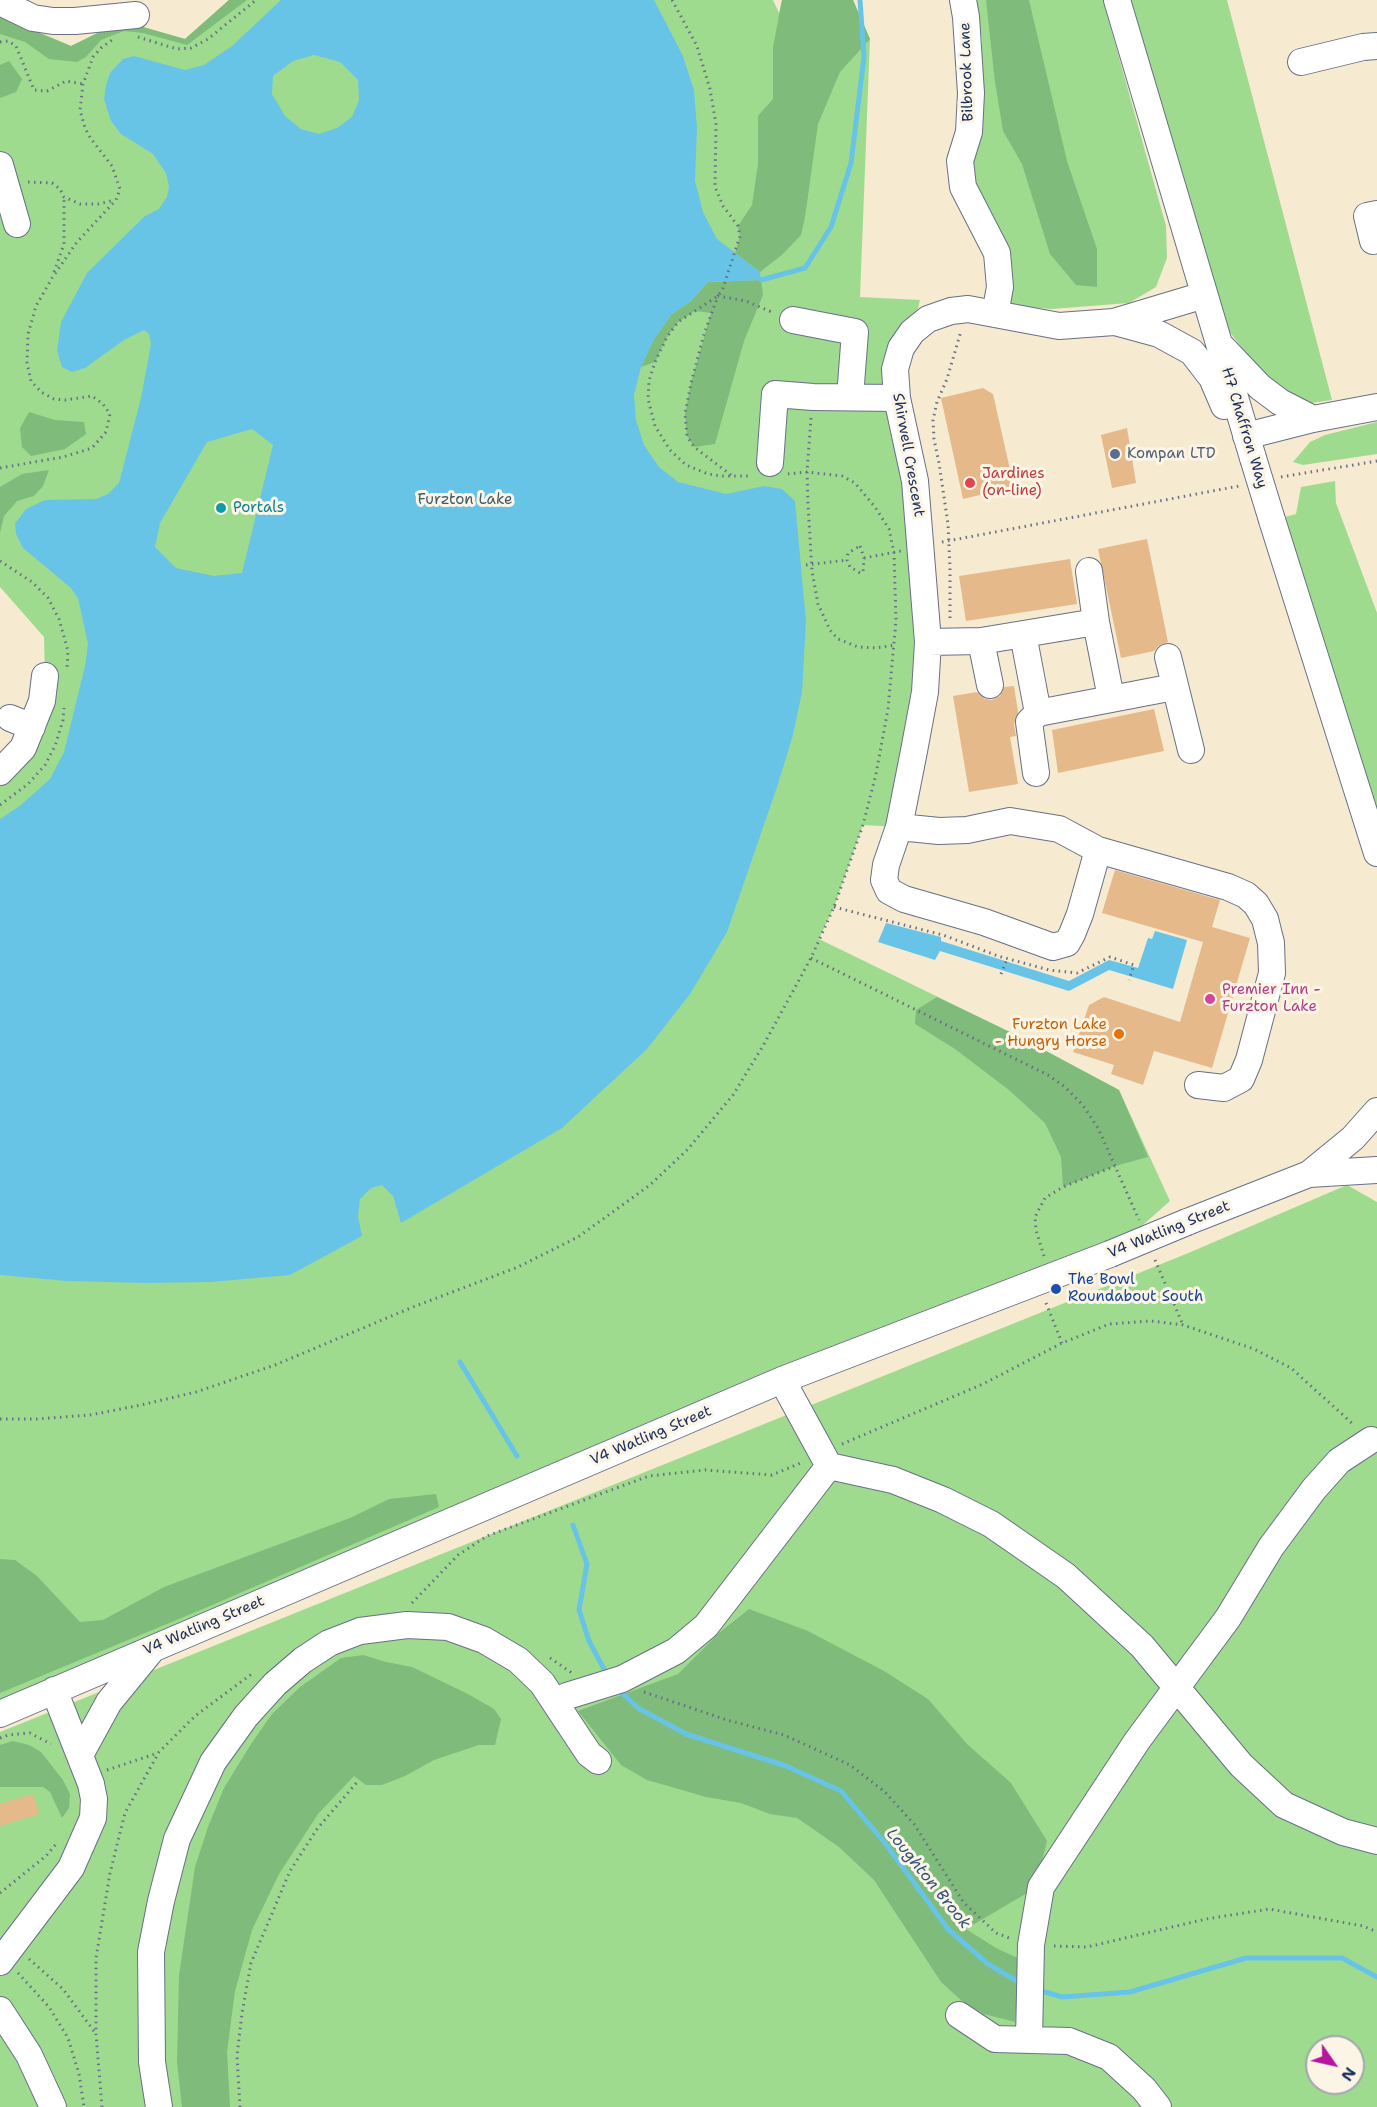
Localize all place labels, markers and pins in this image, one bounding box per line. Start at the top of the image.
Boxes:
place label: Kompan LTD [1127,445,1216,463]
marker: Kompan LTD [1108,447,1122,461]
place label: Jardines (on-line) [982,465,1045,500]
marker: Jardines (on-line) [963,476,977,490]
place label: Portals [233,499,284,517]
marker: Portals [214,501,228,515]
place label: Premier Inn - Furzton Lake [1222,981,1321,1016]
marker: Premier Inn - Furzton Lake [1203,992,1217,1006]
place label: Furzton Lake - Hungry Horse [995,1016,1107,1051]
marker: Furzton Lake - Hungry Horse [1112,1027,1126,1041]
place label: The Bowl Roundabout South [1068,1271,1203,1306]
marker: The Bowl Roundabout South [1049,1282,1063,1296]

